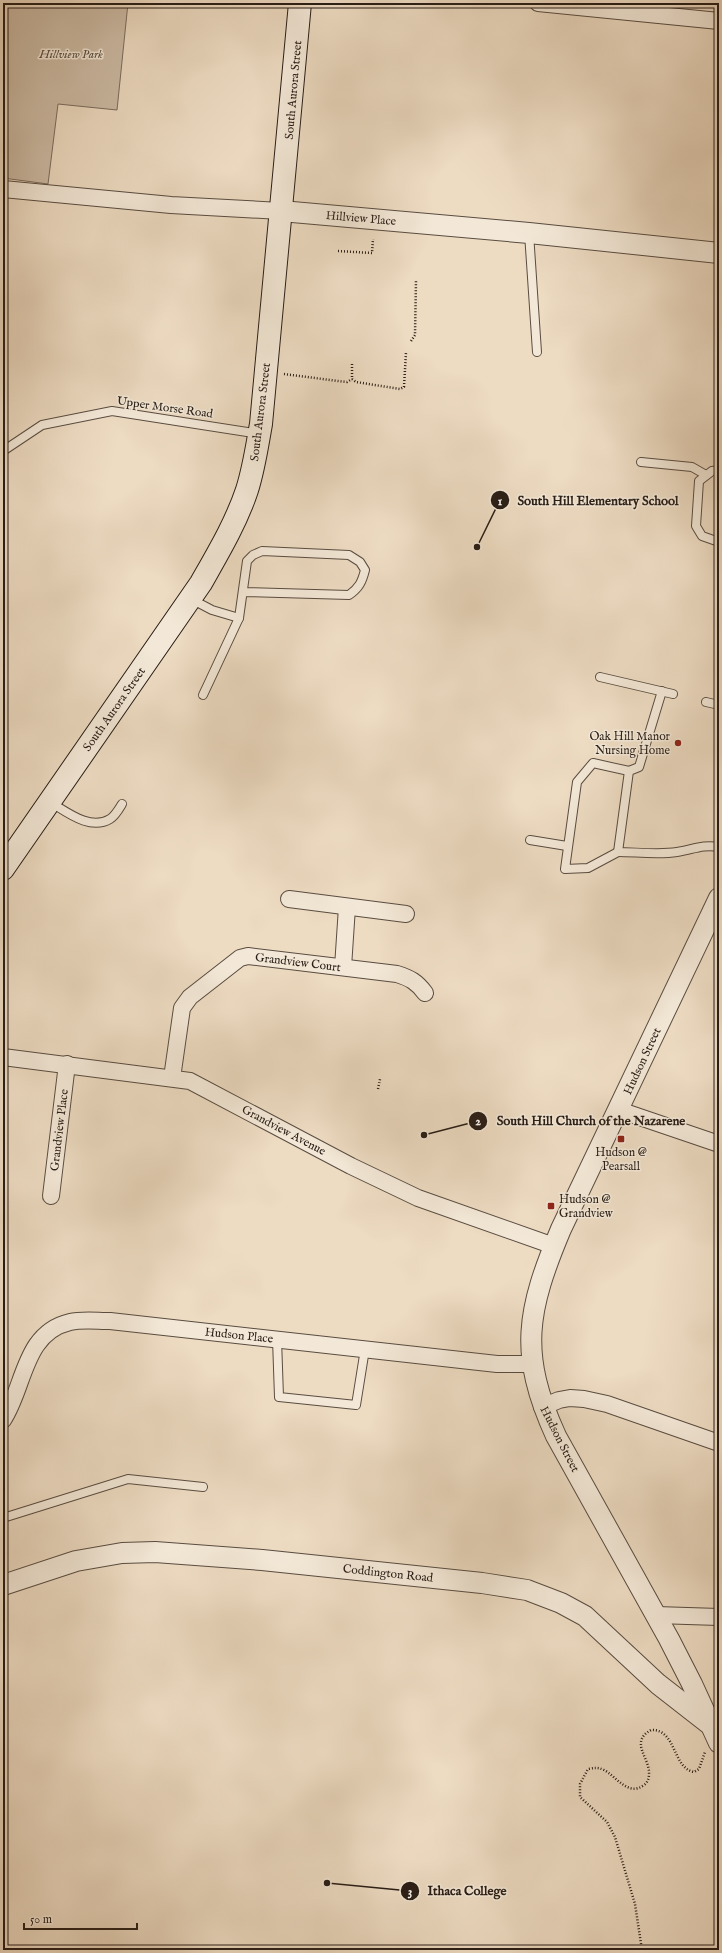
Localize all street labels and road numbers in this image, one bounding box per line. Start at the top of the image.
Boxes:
street label: South Aurora Street [282,40,305,140]
street label: Hillview Place [325,208,397,229]
street label: South Aurora Street [247,362,274,462]
street label: Upper Morse Road [116,393,215,423]
street label: South Aurora Street [80,664,149,754]
street label: Grandview Court [254,950,342,975]
street label: Hudson Street [620,1025,665,1097]
street label: Grandview Place [47,1088,72,1172]
street label: Grandview Avenue [239,1102,329,1159]
street label: Hudson Place [204,1324,274,1347]
street label: Hudson Street [536,1404,583,1475]
street label: Coddington Road [342,1561,434,1586]

